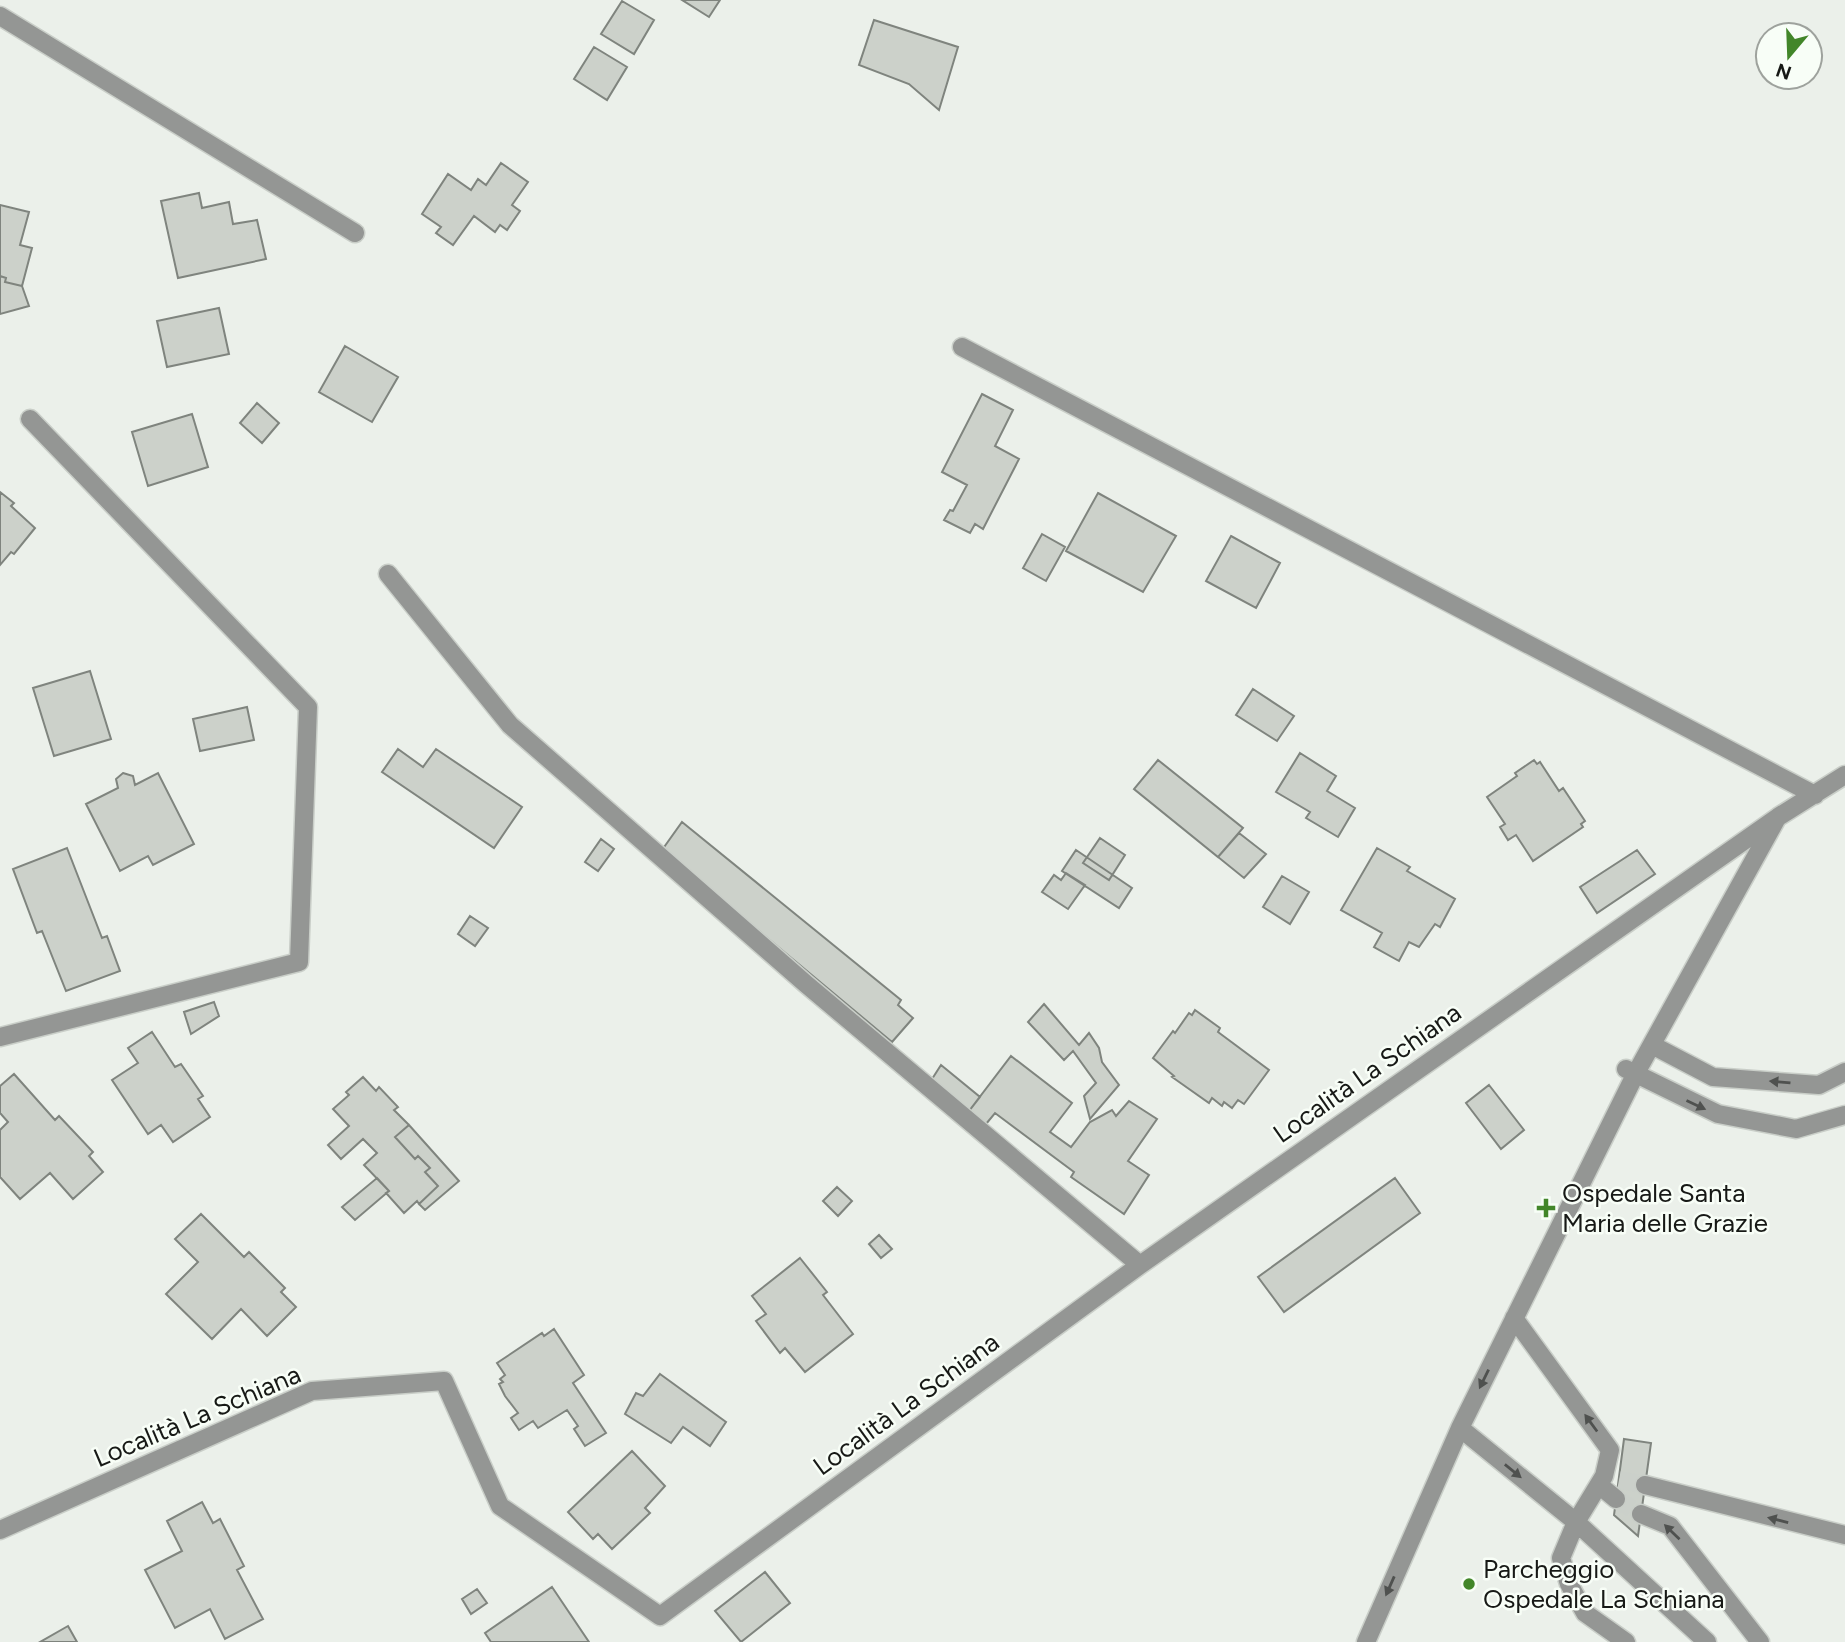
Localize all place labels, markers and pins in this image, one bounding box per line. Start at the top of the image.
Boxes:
place label: Ospedale Santa Maria delle Grazie [1562,1177,1768,1239]
marker: Ospedale Santa Maria delle Grazie [1536,1198,1556,1218]
place label: Parcheggio Ospedale La Schiana [1483,1553,1725,1615]
marker: Parcheggio Ospedale La Schiana [1461,1576,1477,1592]

